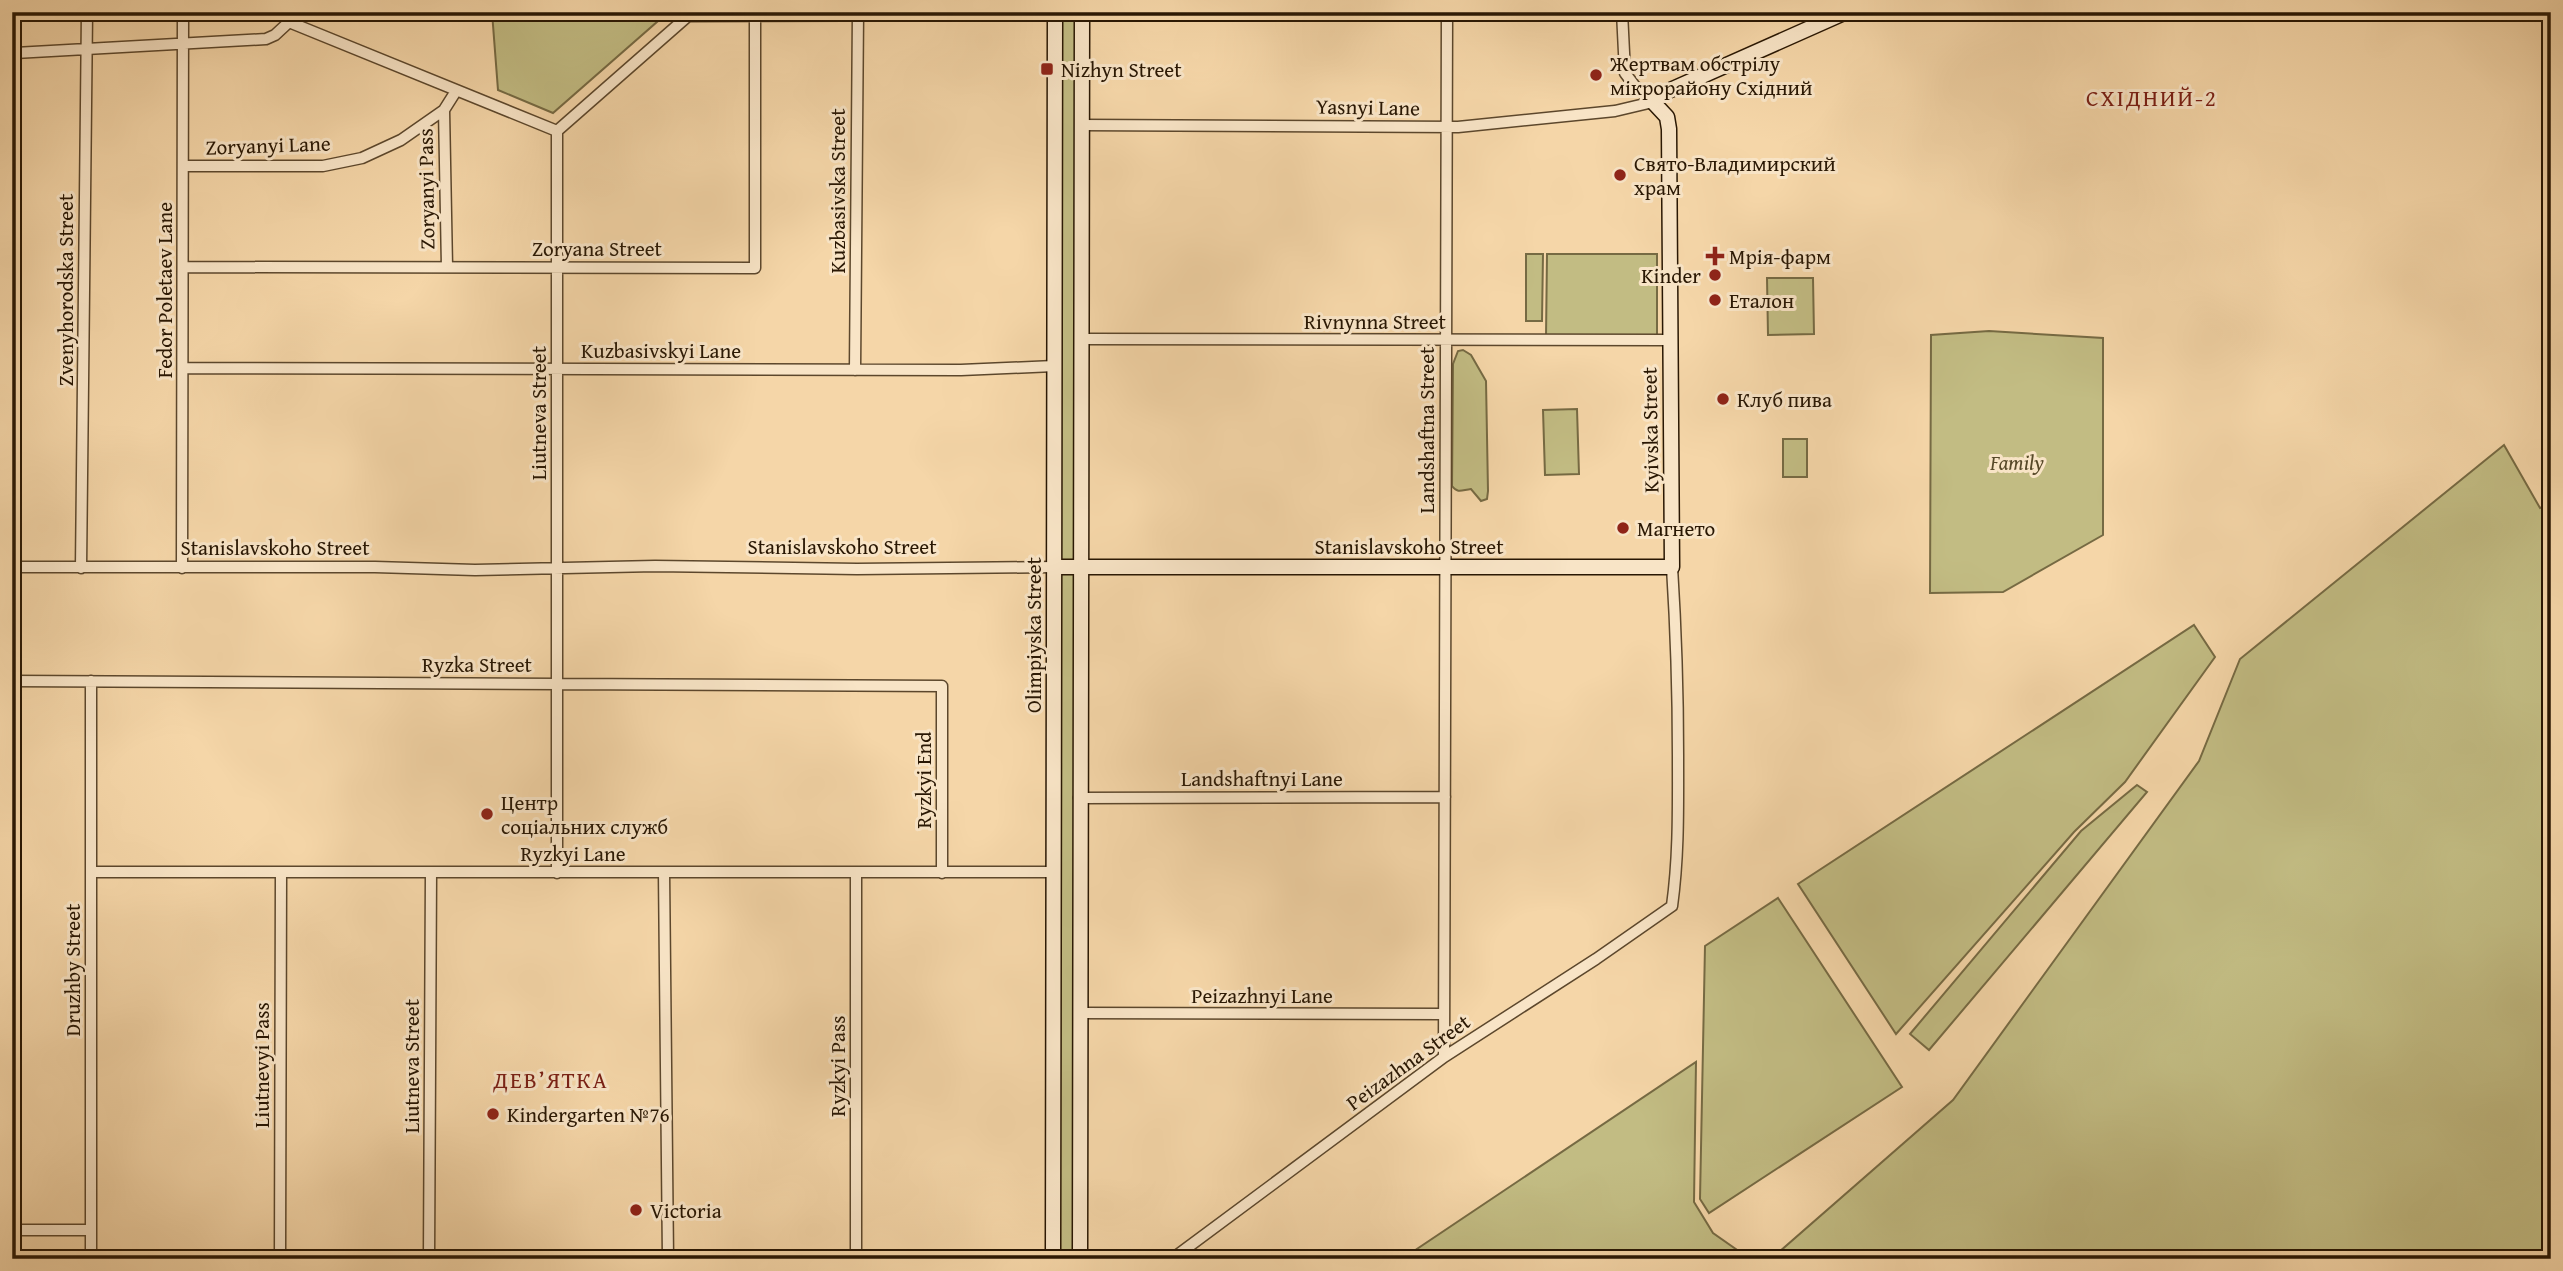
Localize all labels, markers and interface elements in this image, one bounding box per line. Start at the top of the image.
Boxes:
place label: Жертвам обстрілу мікрорайону Східний [1609,48,1813,103]
place label: Nizhyn Street [1061,54,1182,85]
marker: Nizhyn Street [1039,61,1055,77]
marker: Жертвам обстрілу мікрорайону Східний [1588,67,1604,83]
district label: СХІДНИЙ-2 [2086,81,2218,114]
street label: Yasnyi Lane [1316,91,1421,123]
street label: Kuzbasivska Street [822,108,853,274]
street label: Zoryanyi Lane [205,127,331,163]
street label: Zoryanyi Pass [409,128,443,250]
place label: Свято-Владимирский храм [1634,148,1836,203]
marker: Свято-Владимирский храм [1612,167,1628,183]
street label: Zvenyhorodska Street [50,193,81,386]
street label: Fedor Poletaev Lane [149,202,180,378]
street label: Zoryana Street [532,233,663,264]
place label: Мрія-фарм [1729,241,1831,272]
marker: Мрія-фарм [1707,248,1723,264]
place label: Kinder [1641,260,1701,291]
marker: Kinder [1707,267,1723,283]
place label: Еталон [1729,285,1794,316]
marker: Еталон [1707,292,1723,308]
street label: Rivnynna Street [1304,306,1447,337]
street label: Kuzbasivskyi Lane [581,335,741,366]
street label: Liutneva Street [523,345,554,480]
street label: Landshaftna Street [1411,346,1442,513]
street label: Kyivska Street [1633,366,1667,493]
place label: Клуб пива [1737,384,1832,415]
marker: Клуб пива [1715,391,1731,407]
park label: Family [1989,447,2044,478]
place label: Магнето [1637,513,1715,544]
marker: Магнето [1615,520,1631,536]
street label: Stanislavskoho Street [747,531,937,562]
street label: Stanislavskoho Street [1314,531,1504,562]
street label: Stanislavskoho Street [180,532,370,563]
street label: Olimpiyska Street [1018,556,1049,713]
street label: Ryzka Street [422,649,533,680]
street label: Ryzkyi End [908,731,939,829]
street label: Landshaftnyi Lane [1181,763,1343,794]
place label: Центр соціальних служб [501,787,668,842]
marker: Центр соціальних служб [479,806,495,822]
street label: Ryzkyi Lane [520,838,626,869]
street label: Druzhby Street [57,903,88,1036]
street label: Peizazhnyi Lane [1191,980,1333,1011]
street label: Liutneva Street [396,998,427,1133]
street label: Liutnevyi Pass [246,1002,277,1128]
street label: Peizazhna Street [1340,1006,1477,1118]
street label: Ryzkyi Pass [822,1015,853,1117]
district label: ДЕВ’ЯТКА [492,1063,609,1096]
place label: Kindergarten №76 [507,1099,670,1130]
marker: Kindergarten №76 [485,1106,501,1122]
place label: Victoria [650,1195,722,1226]
marker: Victoria [628,1202,644,1218]

